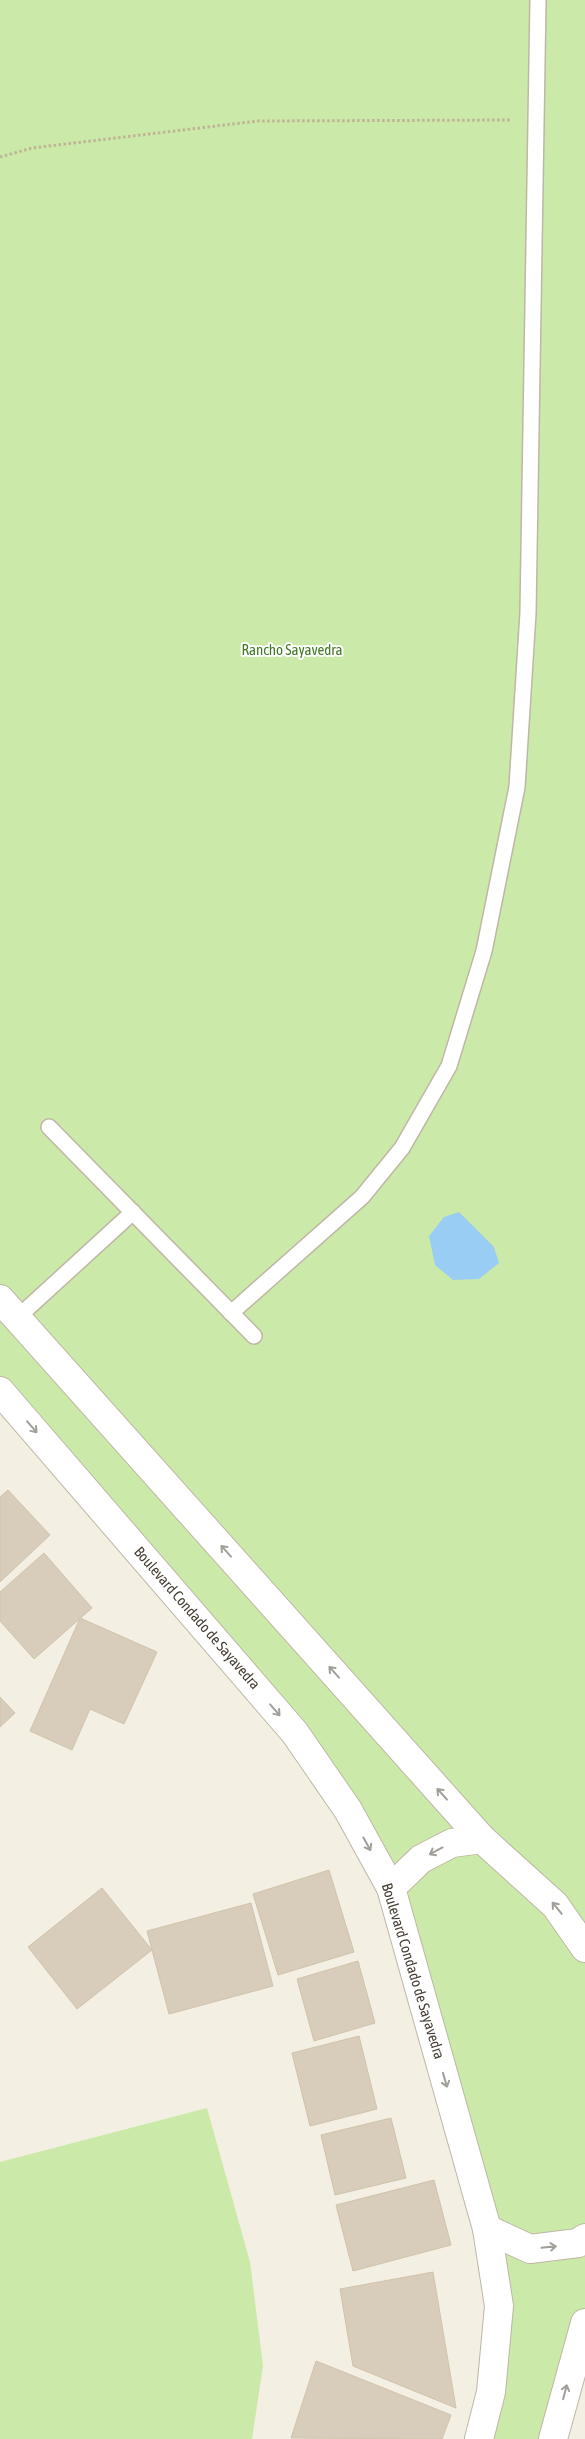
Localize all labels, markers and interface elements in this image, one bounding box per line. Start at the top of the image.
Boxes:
park label: Rancho Sayavedra [242,641,342,658]
one-way arrow [27,1421,38,1434]
street label: Boulevard Condado de Sayavedra [131,1543,264,1692]
one-way arrow [220,1545,232,1558]
one-way arrow [328,1666,340,1679]
one-way arrow [270,1703,281,1716]
one-way arrow [436,1787,448,1800]
one-way arrow [362,1836,372,1850]
one-way arrow [429,1847,444,1856]
street label: Boulevard Condado de Sayavedra [379,1881,448,2061]
one-way arrow [551,1902,562,1915]
one-way arrow [441,2071,451,2087]
one-way arrow [540,2242,556,2252]
one-way arrow [561,2384,570,2400]

